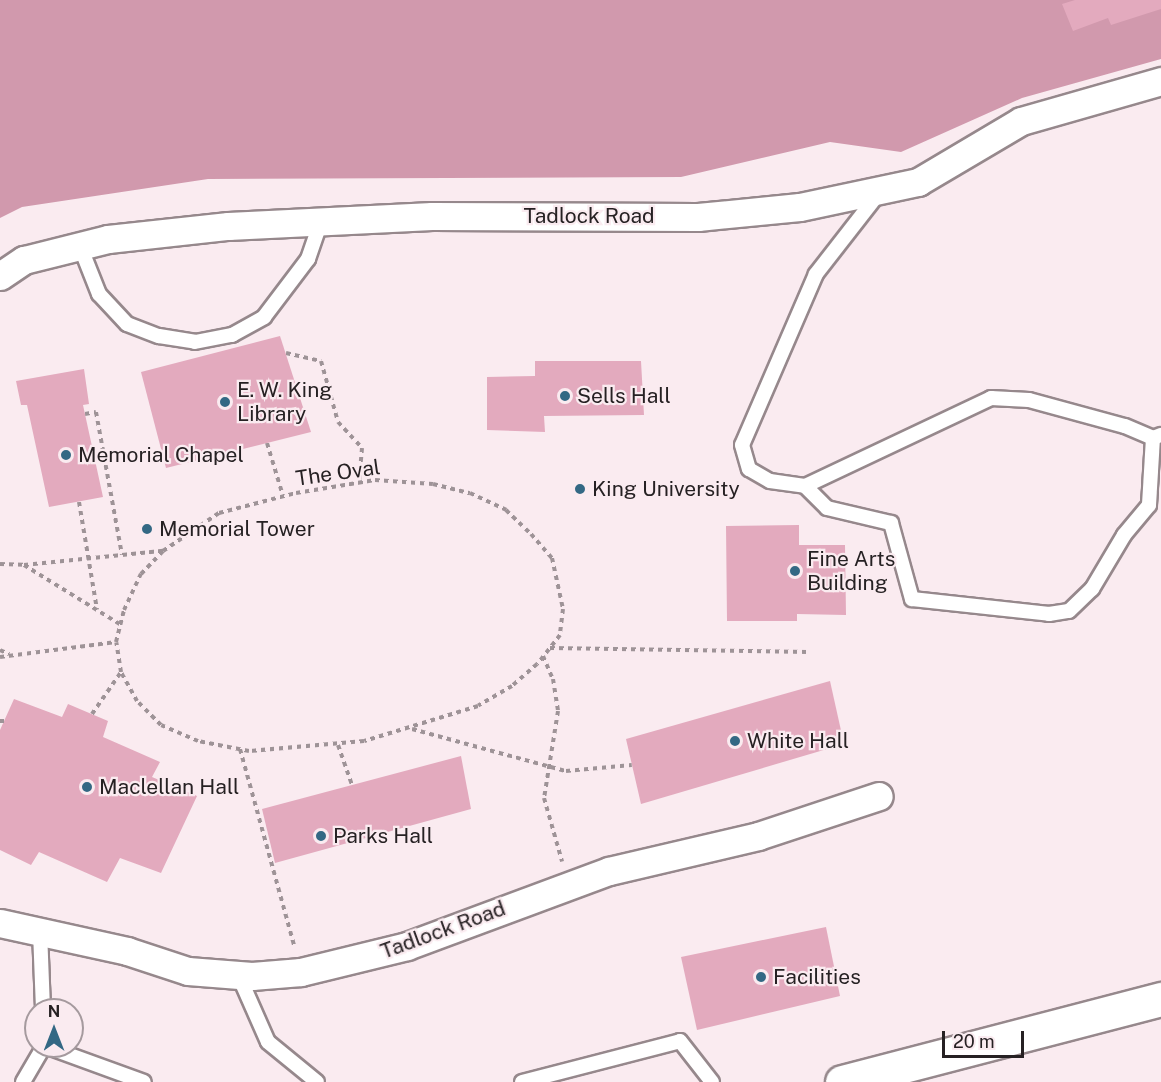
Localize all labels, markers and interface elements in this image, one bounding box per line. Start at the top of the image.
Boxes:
street label: Tadlock Road [523,203,655,229]
place label: E. W. King Library [237,377,333,427]
place label: Sells Hall [577,383,671,409]
marker: Sells Hall [558,389,572,403]
marker: E. W. King Library [218,395,232,409]
place label: Memorial Chapel [78,442,244,468]
marker: Memorial Chapel [59,448,73,462]
street label: The Oval [294,455,382,491]
place label: King University [592,476,740,502]
marker: King University [573,482,587,496]
place label: Memorial Tower [159,516,315,542]
marker: Memorial Tower [140,522,154,536]
place label: Fine Arts Building [807,546,895,596]
marker: Fine Arts Building [788,564,802,578]
place label: White Hall [747,728,849,754]
marker: White Hall [728,734,742,748]
place label: Maclellan Hall [99,774,239,800]
marker: Maclellan Hall [80,780,94,794]
place label: Parks Hall [333,823,433,849]
marker: Parks Hall [314,829,328,843]
street label: Tadlock Road [377,896,509,964]
place label: Facilities [773,964,861,990]
marker: Facilities [754,970,768,984]
north arrow [24,998,84,1058]
text: N [48,1002,60,1021]
scale bar [945,1019,1028,1057]
text: 20 m [953,1031,995,1052]

